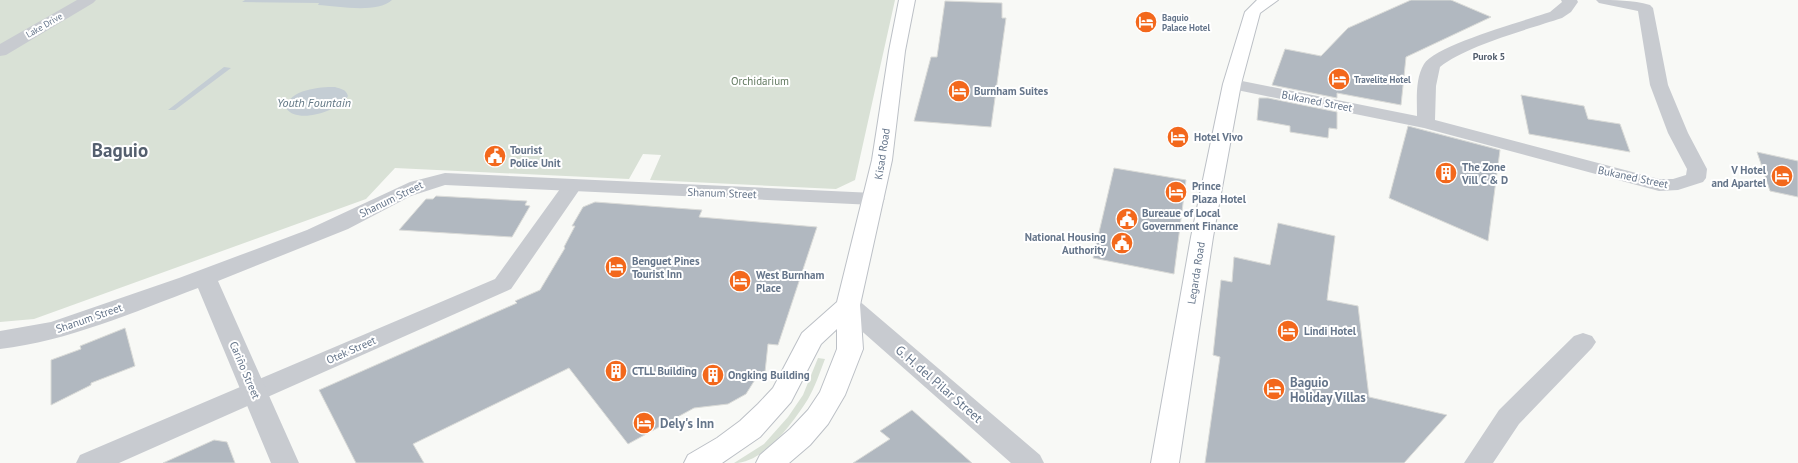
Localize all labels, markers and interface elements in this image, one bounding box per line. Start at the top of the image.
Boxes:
hotel icon: Baguio Palace Hotel [1133,9,1159,35]
street label: Lake Drive [24,10,65,40]
place label: Baguio Palace Hotel [1162,12,1210,33]
district label: Purok 5 [1473,50,1505,63]
hotel icon: Travelite Hotel [1326,66,1352,92]
park label: Orchidarium [731,74,789,88]
place label: Travelite Hotel [1354,74,1411,85]
hotel icon: Burnham Suites [946,78,972,104]
place label: Burnham Suites [974,84,1048,98]
street label: Bukaned Street [1281,87,1354,115]
water label: Youth Fountain [277,95,351,110]
hotel icon: Hotel Vivo [1165,124,1191,150]
street label: Kisad Road [871,127,893,181]
place label: Hotel Vivo [1194,130,1243,144]
district label: Baguio [92,138,148,162]
public building icon: Tourist Police Unit [482,143,508,169]
place label: Tourist Police Unit [510,143,561,170]
building icon: The Zone Vill C & D [1433,160,1459,186]
place label: The Zone Vill C & D [1461,160,1508,187]
street label: Bukaned Street [1597,163,1670,191]
place label: V Hotel and Apartel [1711,163,1767,190]
hotel icon: V Hotel and Apartel [1769,163,1795,189]
street label: Shanum Street [357,177,425,220]
hotel icon: Prince Plaza Hotel [1163,179,1189,205]
place label: Prince Plaza Hotel [1192,179,1247,206]
street label: Shanum Street [687,185,757,201]
public building icon: Bureaue of Local Government Finance [1114,206,1140,232]
place label: Bureaue of Local Government Finance [1142,206,1239,233]
place label: National Housing Authority [1025,230,1107,257]
public building icon: National Housing Authority [1109,230,1135,256]
street label: Legarda Road [1184,241,1208,305]
hotel icon: Benguet Pines Tourist Inn [603,254,629,280]
place label: Benguet Pines Tourist Inn [632,254,700,281]
hotel icon: West Burnham Place [727,268,753,294]
place label: West Burnham Place [756,268,824,295]
street label: Shanum Street [54,300,124,336]
hotel icon: Lindi Hotel [1275,318,1301,344]
place label: Lindi Hotel [1304,324,1357,338]
street label: Otek Street [324,333,378,367]
street label: Cariño Street [227,339,264,401]
street label: G. H. del Pilar Street [892,341,987,427]
building icon: CTLL Building [603,358,629,384]
building icon: Ongking Building [700,362,726,388]
place label: CTLL Building [632,364,697,378]
place label: Ongking Building [728,368,810,382]
place label: Baguio Holiday Villas [1290,374,1366,406]
hotel icon: Baguio Holiday Villas [1261,376,1287,402]
hotel icon: Dely's Inn [631,410,657,436]
place label: Dely's Inn [660,415,714,432]

